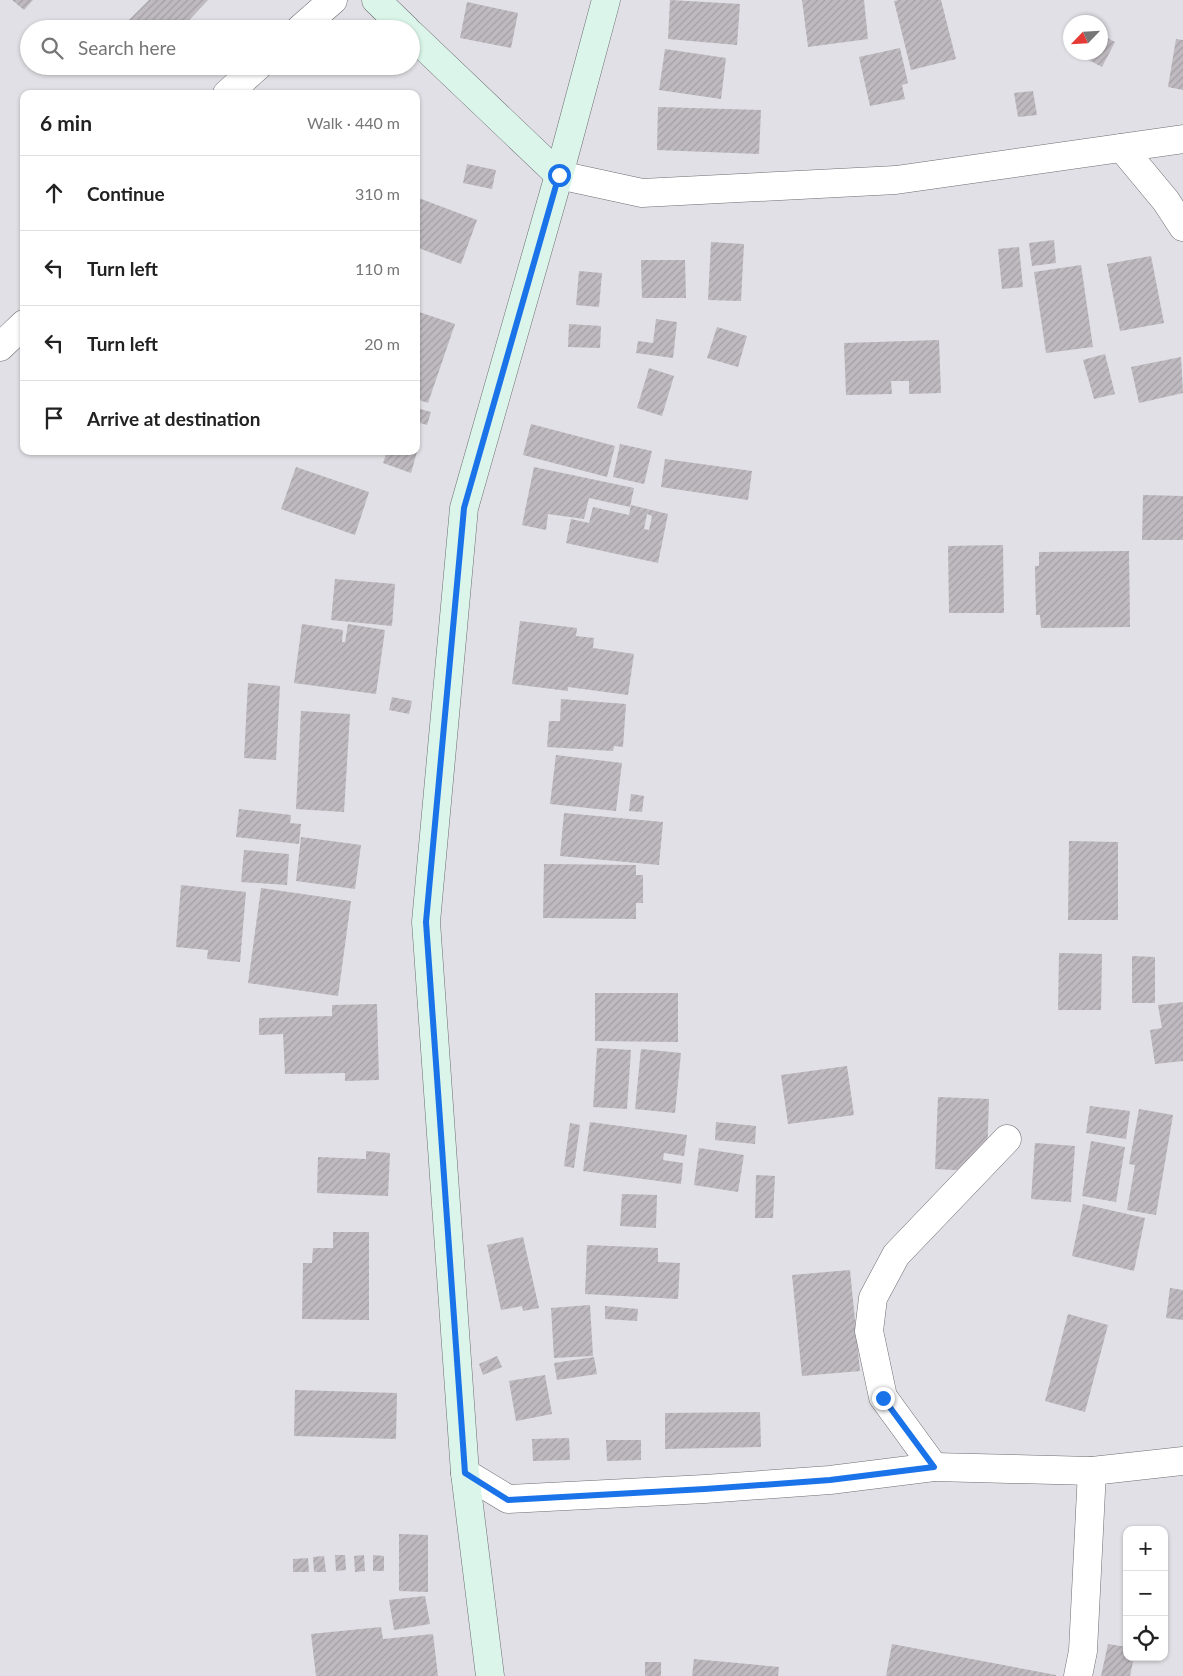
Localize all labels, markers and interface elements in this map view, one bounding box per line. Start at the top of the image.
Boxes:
north arrow [1063,15,1108,60]
search box [20,20,420,75]
icon: search [38,34,66,62]
text: Search here [78,36,176,59]
text: 6 min [40,110,92,135]
text: Walk · 440 m [307,113,400,132]
route start [548,164,571,187]
icon: ahead [40,179,68,207]
text: Continue [87,182,165,205]
text: 310 m [355,184,400,203]
icon: left [40,254,68,282]
text: Turn left [87,257,158,280]
text: 110 m [355,259,400,278]
icon: left [40,329,68,357]
text: Turn left [87,332,158,355]
text: 20 m [364,334,400,353]
icon: arrive [40,404,68,432]
text: Arrive at destination [87,407,260,430]
route end [872,1387,895,1410]
map controls [1123,1526,1168,1661]
button: + [1123,1526,1168,1571]
button: − [1123,1571,1168,1616]
button: locate [1123,1616,1168,1661]

